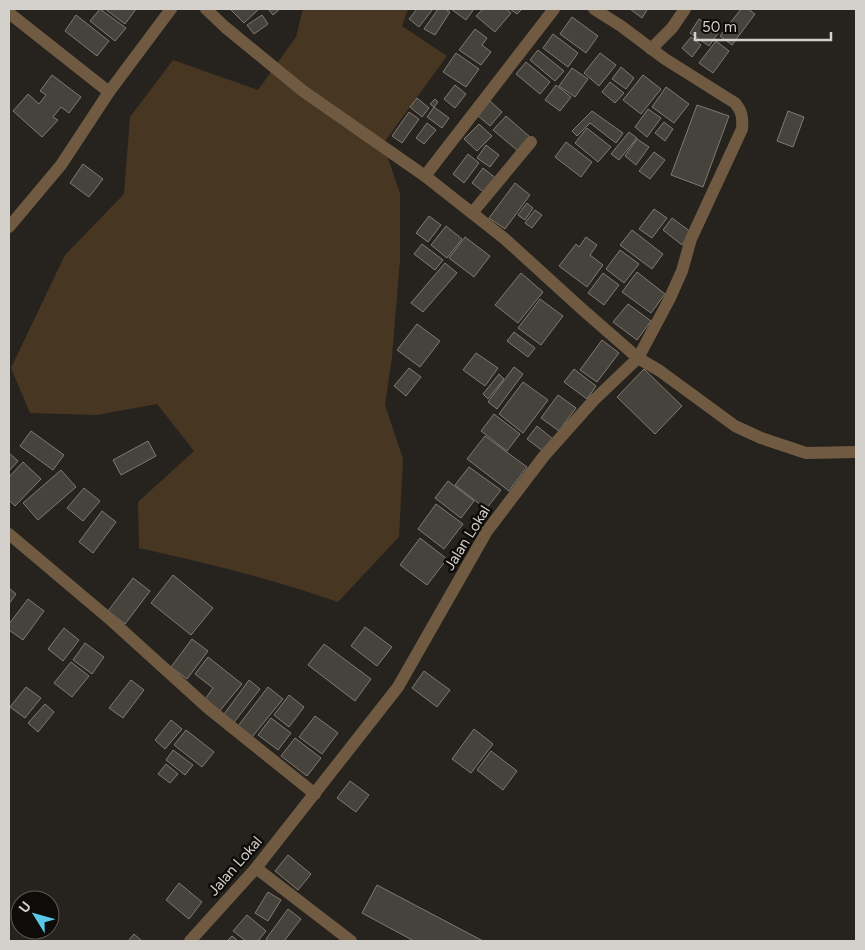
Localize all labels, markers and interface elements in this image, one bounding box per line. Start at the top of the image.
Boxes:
scale bar [695,10,831,42]
text: 50 m [702,18,737,36]
street label: Jalan Lokal [440,502,494,574]
street label: Jalan Lokal [204,833,266,899]
north arrow [10,890,60,940]
text: U [15,898,35,917]

